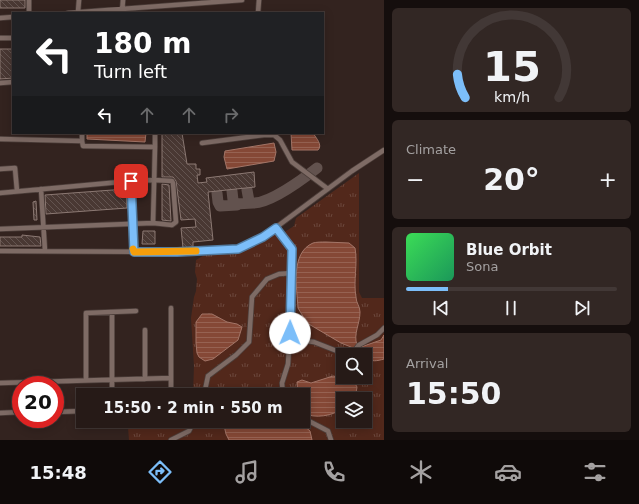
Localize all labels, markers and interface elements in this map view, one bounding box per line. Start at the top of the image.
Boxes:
text: 180 m [94,27,191,60]
icon: left [28,28,80,80]
text: 15 [483,42,540,91]
text: Turn left [94,61,167,82]
text: km/h [493,89,530,105]
icon: left [94,104,116,126]
icon: ahead [136,104,158,126]
icon: ahead [178,104,200,126]
icon: right [220,104,242,126]
text: Climate [406,142,456,157]
text: 20° [483,162,540,197]
pin [114,164,148,198]
text: − [406,167,424,192]
text: + [599,167,617,192]
icon: arrive [120,170,142,192]
text: Blue Orbit [466,241,552,259]
text: Sona [466,259,498,274]
icon: previous [430,297,452,319]
icon: pause [500,297,522,319]
icon: next [571,297,593,319]
position arrow [269,312,311,354]
map controls [336,348,372,428]
button: search [336,348,372,384]
text: Arrival [406,356,448,371]
speed limit sign: 20 [12,376,64,428]
text: 15:50 [406,376,502,411]
button: layers [336,392,372,428]
text: 15:50 · 2 min · 550 m [103,399,283,417]
icon: directions [146,458,174,486]
icon: music [233,458,261,486]
icon: phone [320,458,348,486]
icon: climate [407,458,435,486]
icon: car [494,458,522,486]
icon: filters [581,458,609,486]
text: 15:48 [30,462,87,483]

